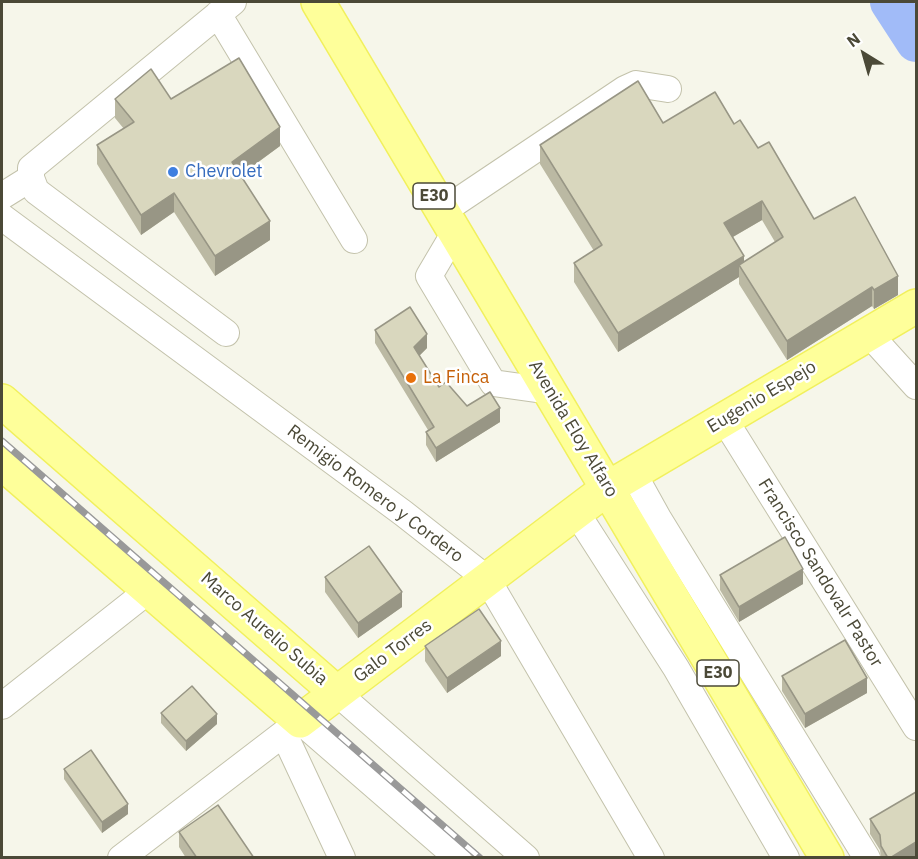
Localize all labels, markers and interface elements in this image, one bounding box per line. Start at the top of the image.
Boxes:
north arrow [834,24,894,84]
text: N [843,28,864,51]
place label: Chevrolet [185,161,263,183]
marker: Chevrolet [166,165,180,179]
road number: E30 [413,183,455,209]
street label: Eugenio Espejo [704,356,820,438]
street label: Avenida Eloy Alfaro [524,357,622,501]
place label: La Finca [423,367,489,389]
marker: La Finca [404,371,418,385]
street label: Remigio Romero y Cordero [283,421,467,567]
street label: Francisco Sandovalr Pastor [753,475,887,671]
street label: Marco Aurelio Subia [196,568,332,690]
street label: Galo Torres [350,615,436,687]
road number: E30 [697,660,739,686]

